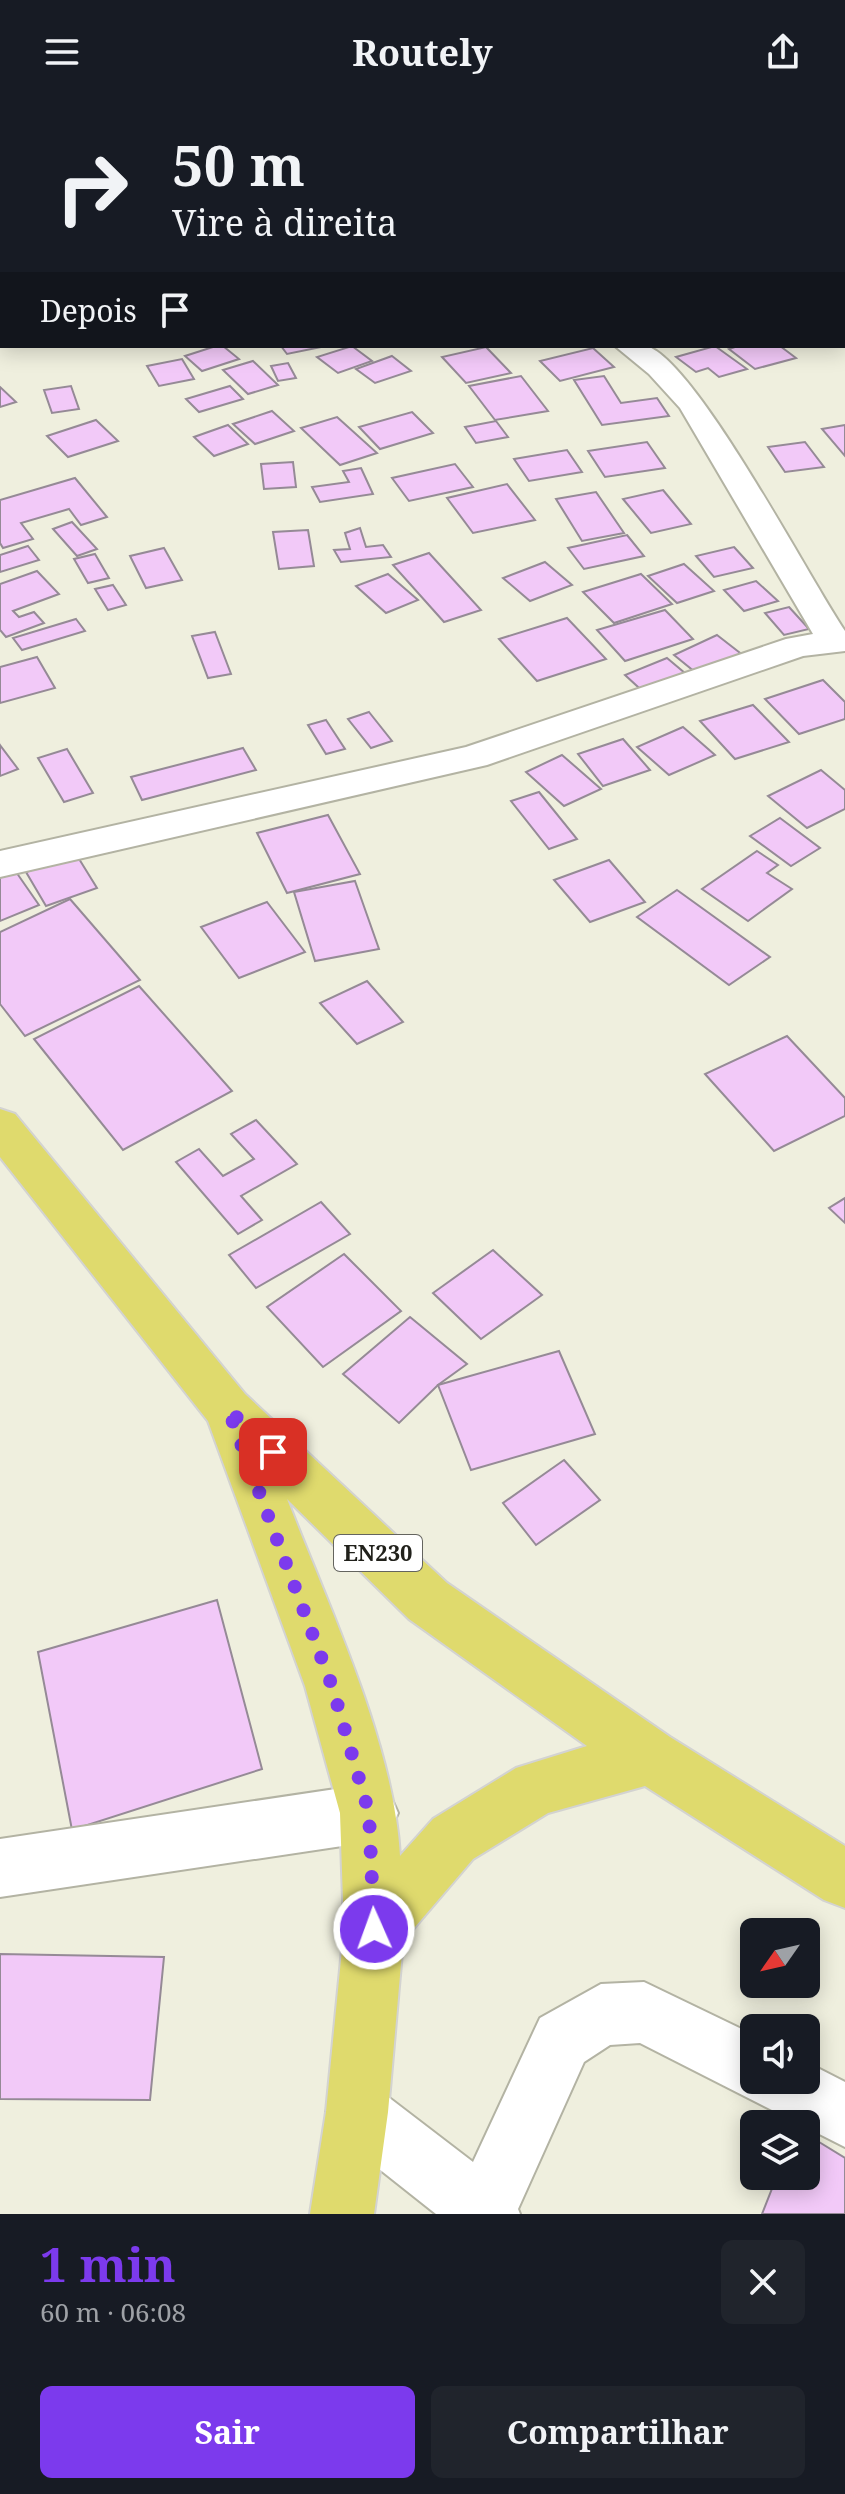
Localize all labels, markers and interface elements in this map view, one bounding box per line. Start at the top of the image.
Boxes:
text: Routely [352,28,493,77]
icon: menu [40,30,84,74]
icon: share [761,30,805,74]
text: 50 m [172,126,305,202]
icon: right [40,136,144,240]
text: Vire à direita [172,198,397,247]
icon: arrive [153,288,197,332]
text: Depois [40,290,137,331]
pin [239,1418,307,1486]
icon: arrive [251,1430,295,1474]
road number: EN230 [334,1535,422,1571]
position arrow [332,1887,416,1971]
north arrow [740,1918,820,1998]
map controls [740,1918,820,2190]
button: sound [740,2014,820,2094]
button: layers [740,2110,820,2190]
text: 1 min [40,2231,176,2296]
button: close [721,2240,805,2324]
text: 60 m · 06:08 [40,2294,186,2330]
button: Sair [40,2386,415,2478]
button: Compartilhar [431,2386,805,2478]

